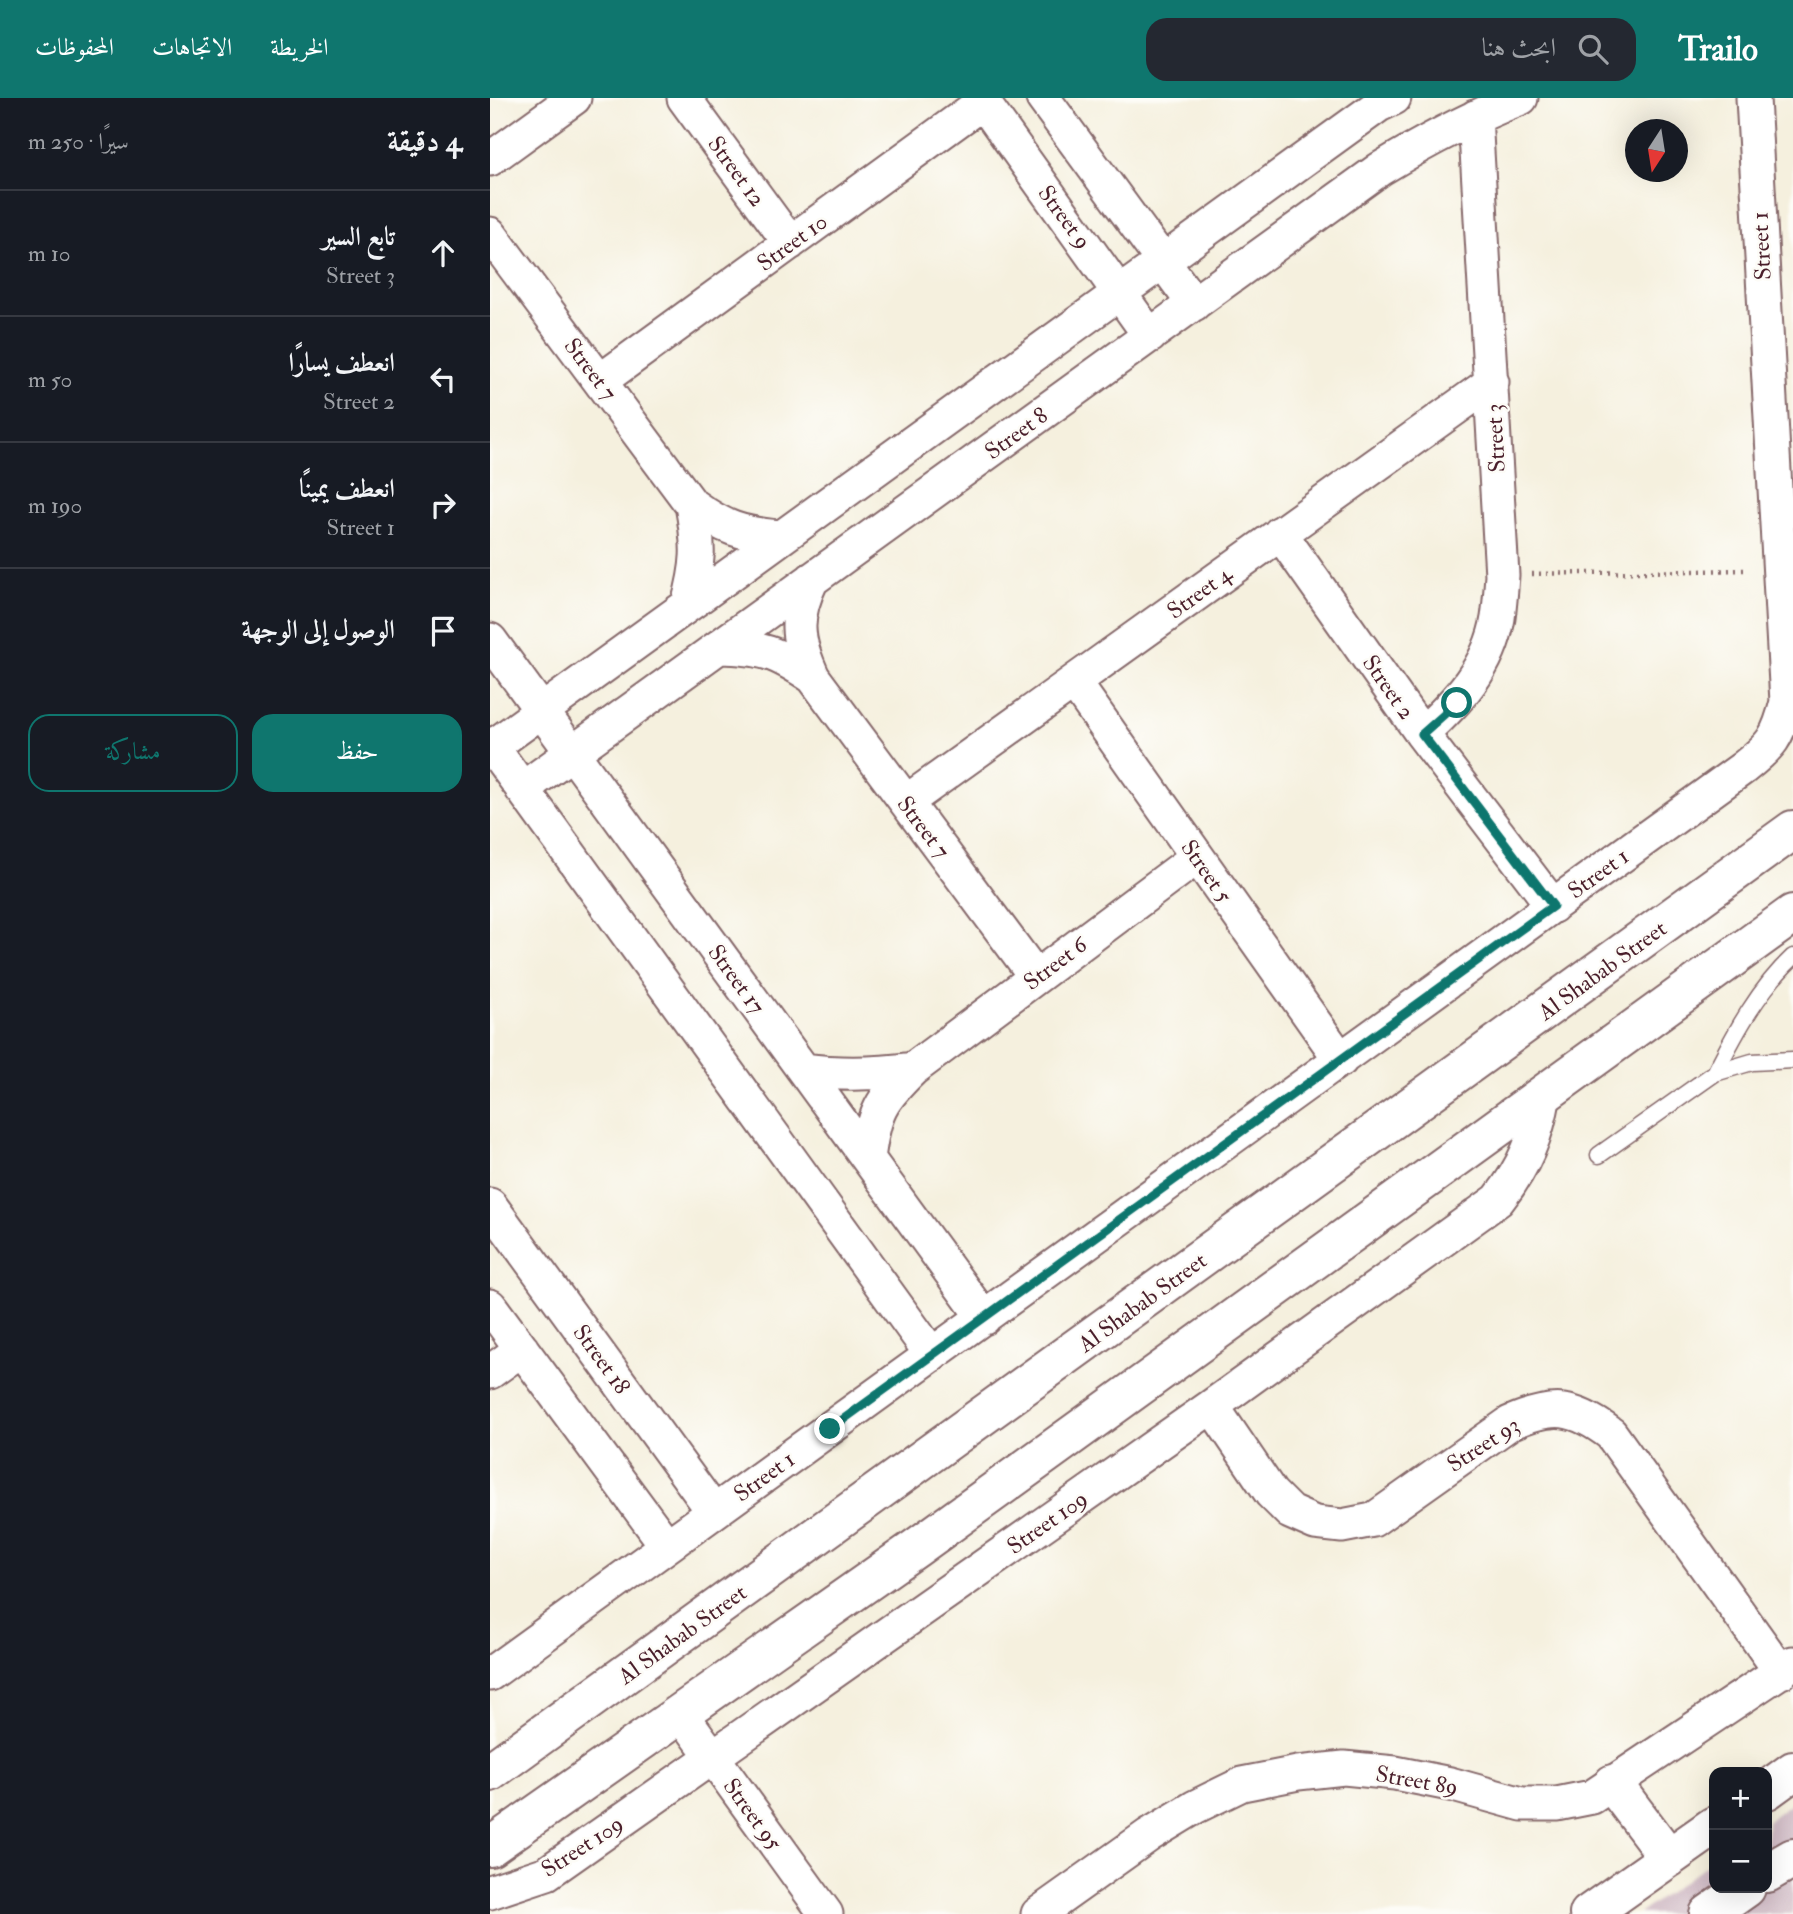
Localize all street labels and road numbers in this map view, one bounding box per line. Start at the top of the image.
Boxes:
street label: Street 12 [701,130,772,212]
street label: Street 9 [1032,180,1098,255]
street label: Street 10 [751,207,833,278]
street label: Street 1 [1745,211,1778,281]
street label: Street 7 [558,332,624,407]
street label: Street 8 [979,401,1054,466]
street label: Street 3 [1479,403,1512,473]
street label: Street 4 [1161,558,1239,625]
street label: Street 2 [1356,650,1421,725]
street label: Street 7 [891,790,957,865]
street label: Street 5 [1175,834,1239,908]
street label: Street 1 [1562,842,1635,905]
street label: Al Shabab Street [1531,914,1672,1027]
street label: Street 6 [1018,929,1094,997]
street label: Street 17 [702,939,772,1020]
street label: Al Shabab Street [1071,1246,1212,1359]
street label: Street 18 [567,1319,637,1400]
street label: Street 93 [1441,1410,1525,1479]
street label: Street 1 [728,1445,801,1508]
street label: Street 109 [1001,1484,1093,1561]
street label: Al Shabab Street [611,1578,752,1691]
street label: Street 89 [1374,1759,1460,1802]
street label: Street 95 [717,1773,788,1856]
street label: Street 109 [536,1809,629,1884]

